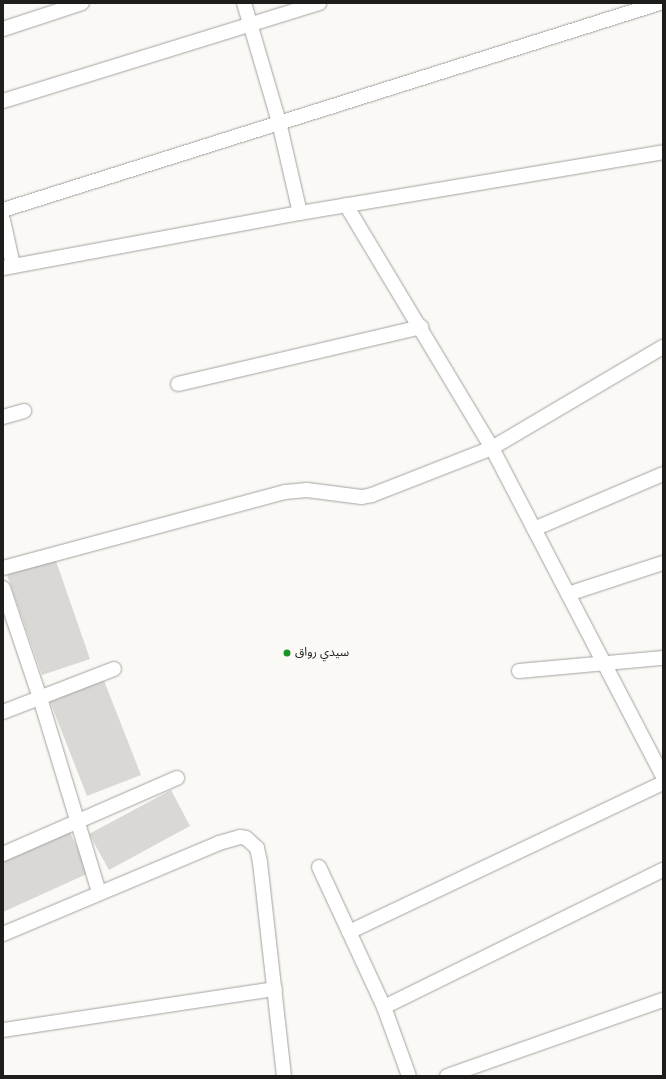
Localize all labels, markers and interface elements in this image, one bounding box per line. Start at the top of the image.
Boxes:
place label: سيدي رواق [295,646,349,660]
marker: سيدي رواق [282,648,292,658]

